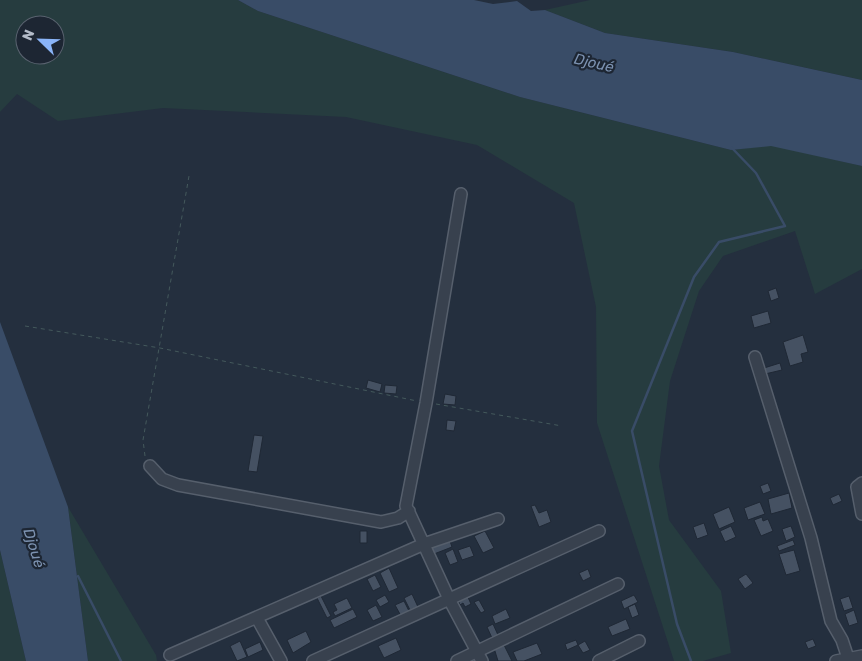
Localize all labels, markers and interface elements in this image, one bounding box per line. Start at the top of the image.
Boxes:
north arrow [15,15,65,65]
text: N [19,27,38,43]
water label: Djoué [572,50,616,76]
water label: Djoué [20,526,49,570]

